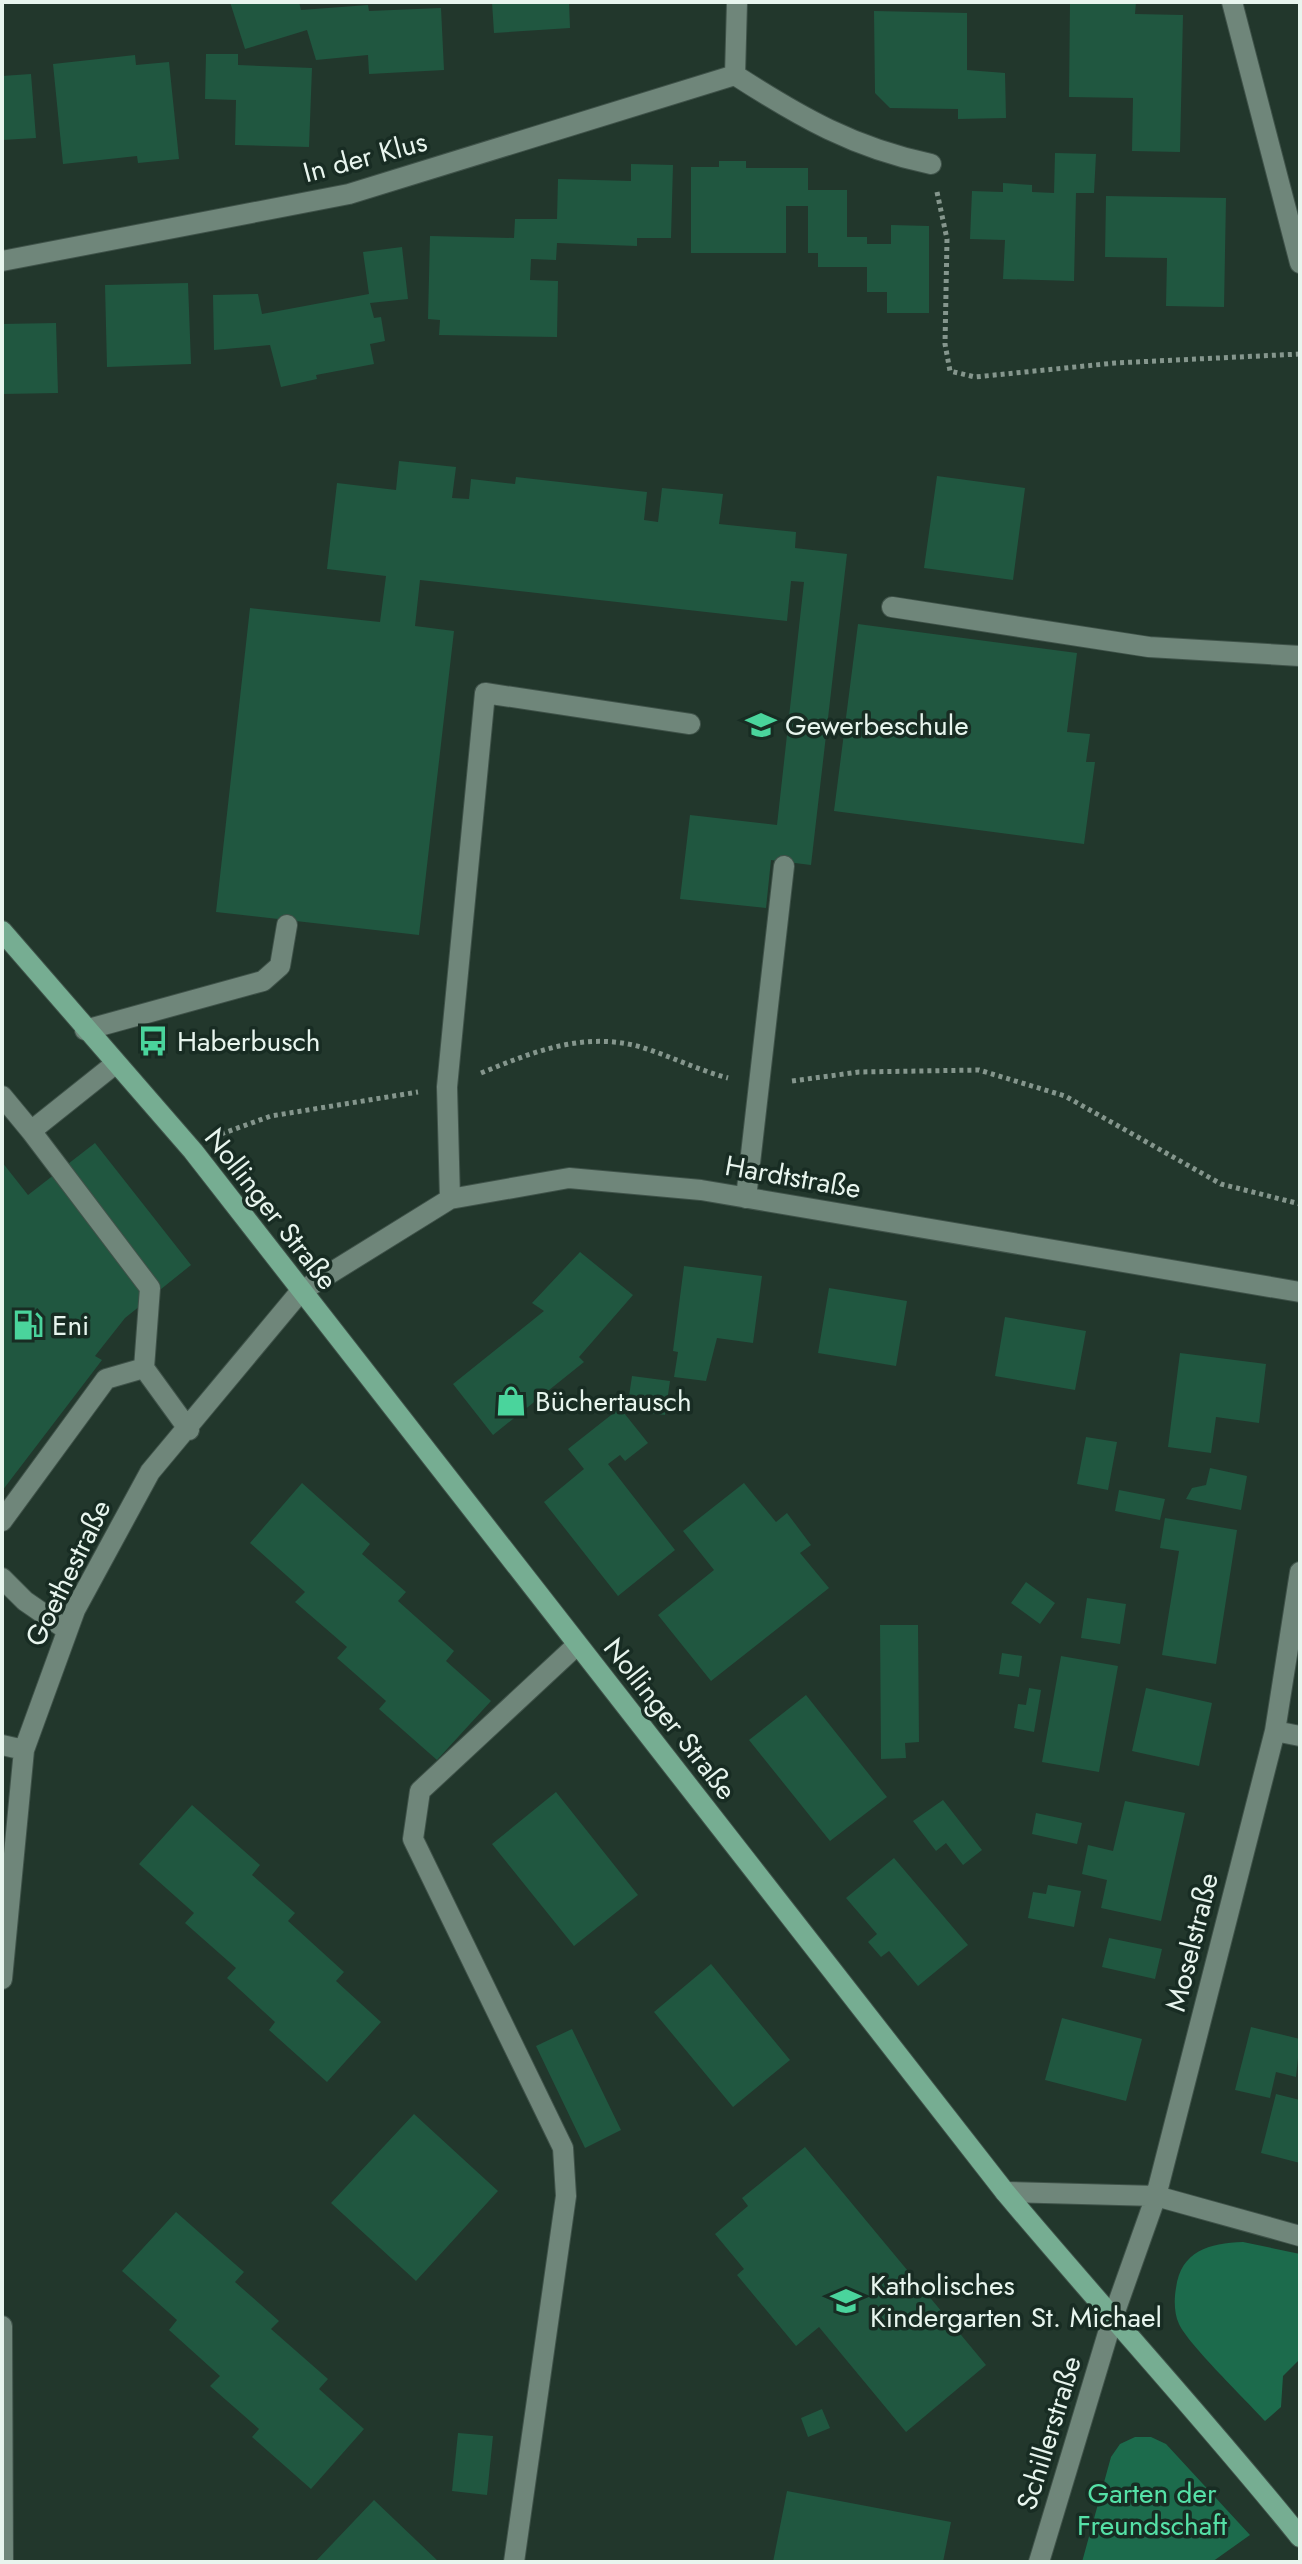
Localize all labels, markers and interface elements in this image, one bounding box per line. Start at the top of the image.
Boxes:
street label: In der Klus [299,121,431,193]
place label: Gewerbeschule [785,705,969,746]
school or university icon: Gewerbeschule [744,708,778,742]
place label: Haberbusch [177,1021,321,1062]
bus stop icon: Haberbusch [136,1024,170,1058]
street label: Nollinger Straße [195,1119,347,1299]
street label: Hardtstraße [722,1145,864,1209]
place label: Eni [52,1305,89,1346]
fuel station icon: Eni [11,1308,45,1342]
place label: Büchertausch [535,1381,692,1422]
shop icon: Büchertausch [494,1384,528,1418]
street label: Goethestraße [15,1493,121,1653]
street label: Nollinger Straße [594,1629,746,1809]
street label: Moselstraße [1155,1868,1229,2016]
place label: Katholisches Kindergarten St. Michael [870,2265,1162,2338]
school or university icon: Katholisches Kindergarten St. Michael [829,2284,863,2318]
street label: Schillerstraße [1006,2351,1092,2515]
park label: Garten der Freundschaft [1077,2473,1227,2546]

